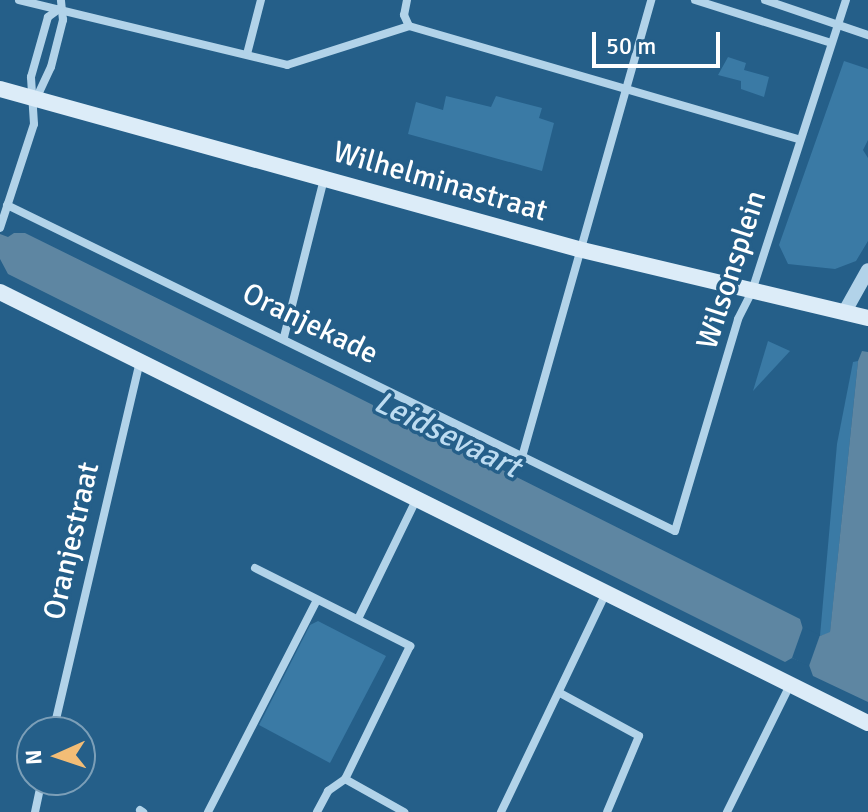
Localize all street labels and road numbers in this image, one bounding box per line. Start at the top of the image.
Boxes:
street label: Wilhelminastraat [329,134,551,230]
street label: Wilsonsplein [689,186,775,354]
street label: Oranjekade [236,276,384,372]
street label: Oranjestraat [36,459,108,623]

